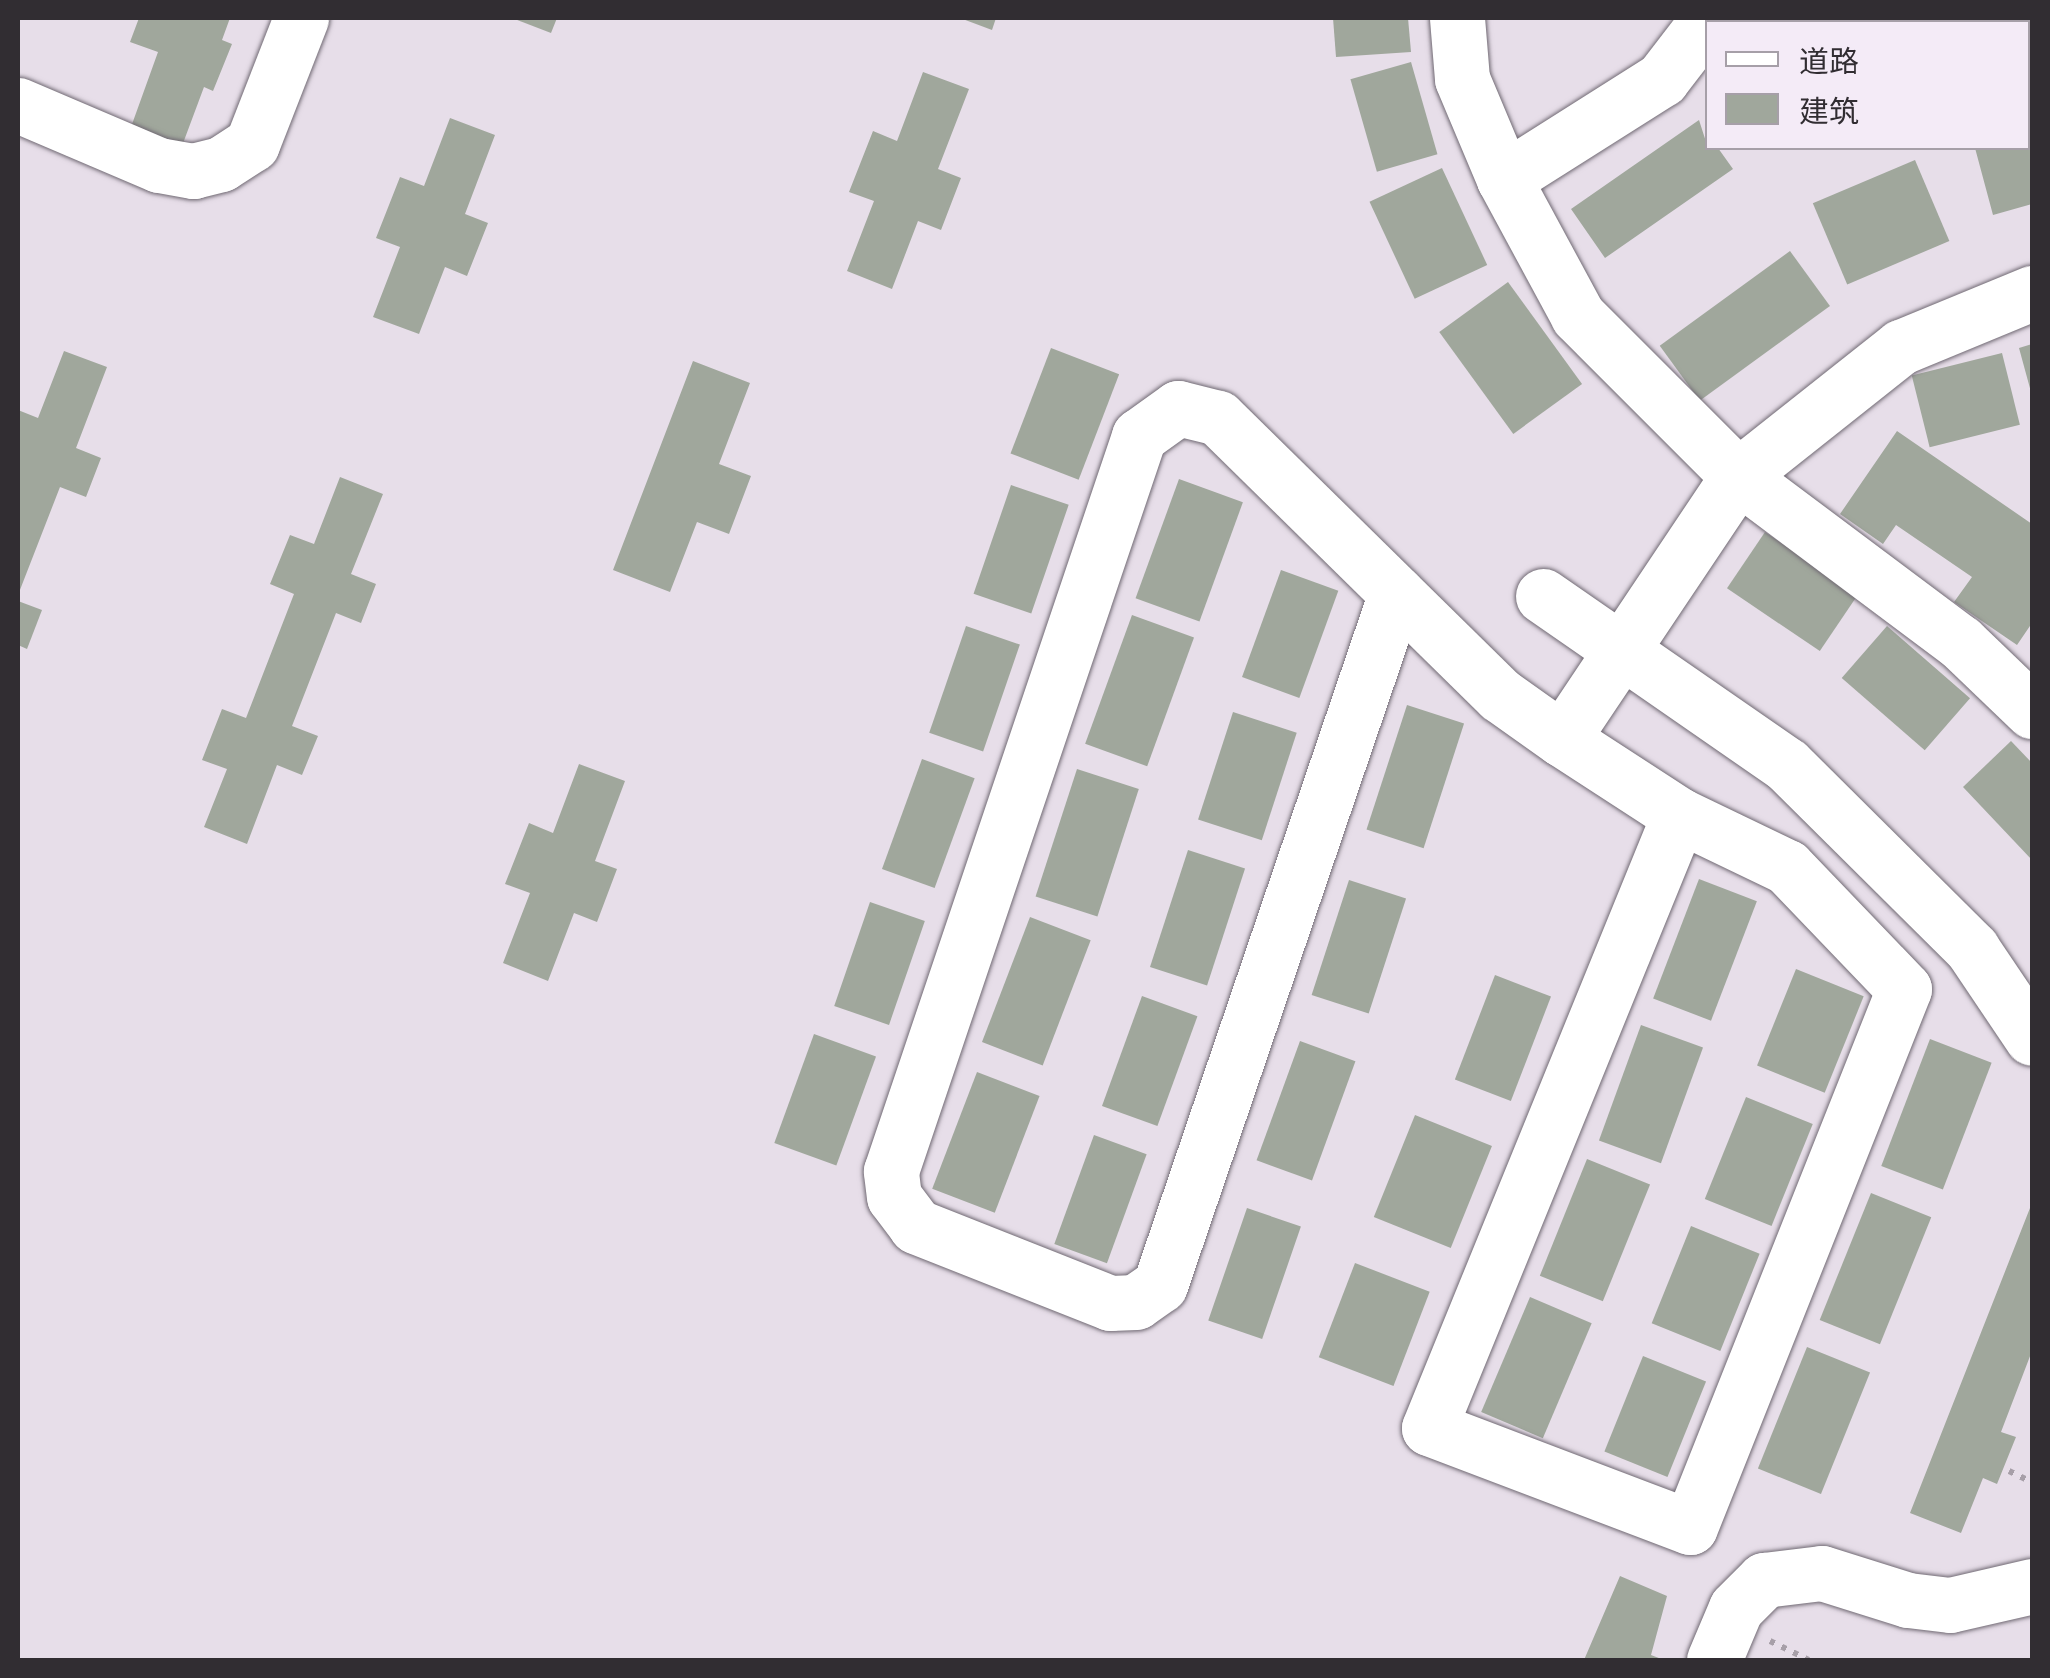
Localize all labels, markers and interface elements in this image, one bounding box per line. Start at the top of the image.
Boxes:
legend [1705,20,2030,150]
text: 道路 [1799,42,1859,78]
text: 建筑 [1799,92,1859,128]

